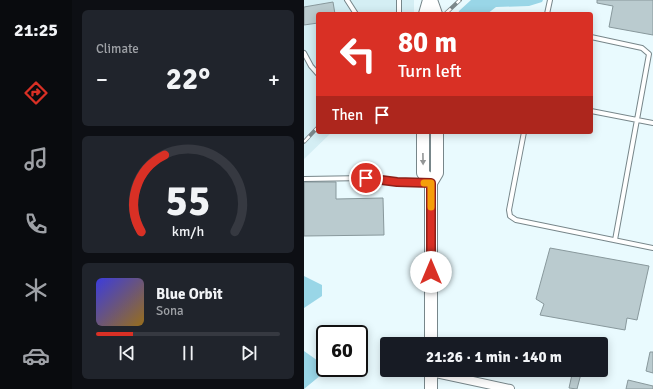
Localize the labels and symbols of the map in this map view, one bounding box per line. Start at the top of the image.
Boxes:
one-way arrow [420,153,426,166]
pin [349,161,383,195]
position arrow [410,251,452,293]
speed limit sign: 60 [316,325,368,377]

